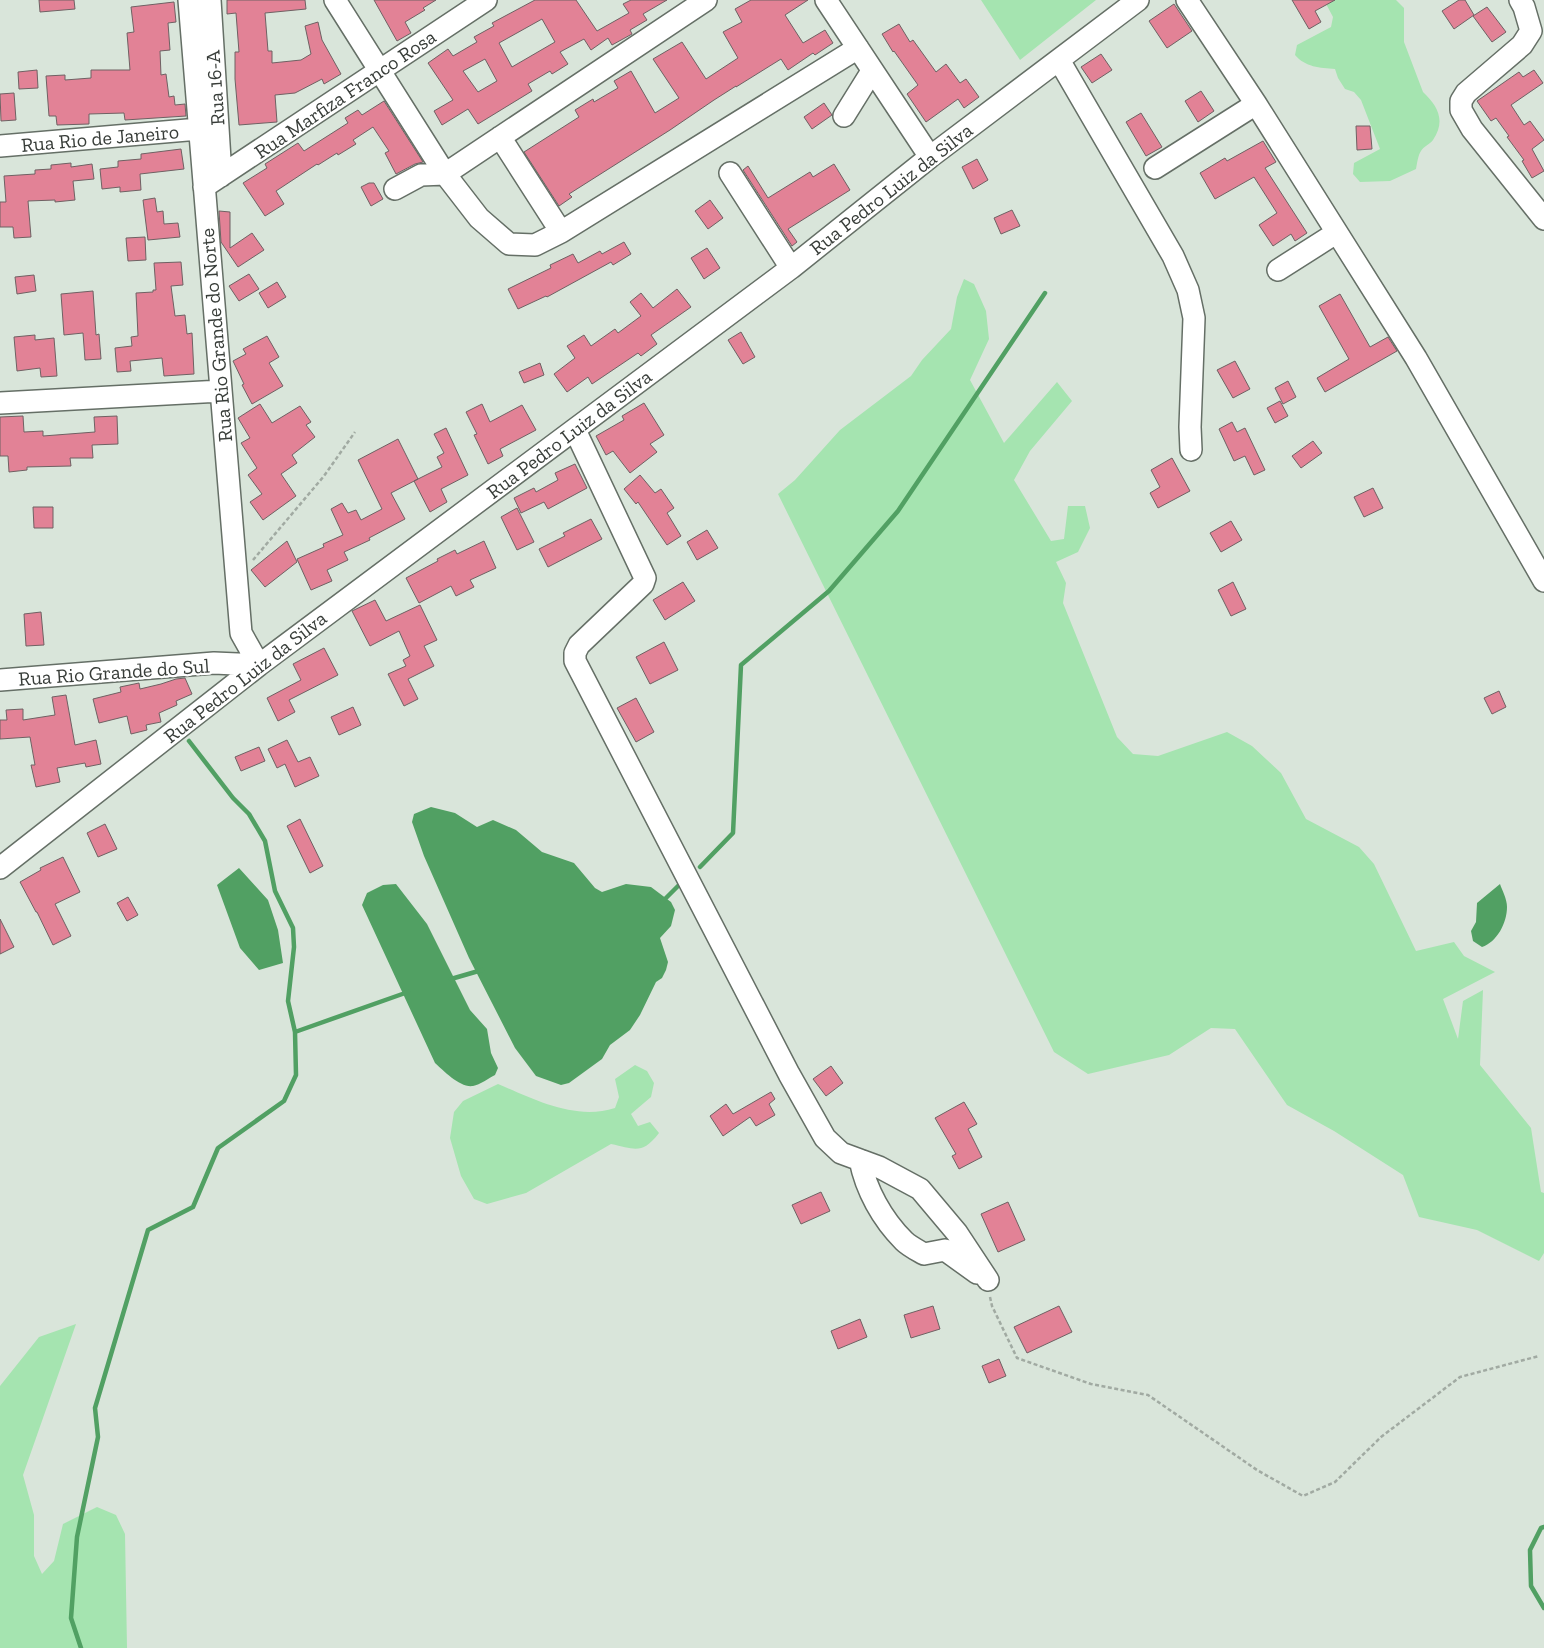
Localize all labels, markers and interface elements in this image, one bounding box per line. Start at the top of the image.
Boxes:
street label: Rua Marfiza Franco Rosa [250,24,441,164]
street label: Rua 16-A [200,49,230,126]
street label: Rua Pedro Luiz da Silva [805,118,977,260]
street label: Rua Rio de Janeiro [20,119,180,157]
street label: Rua Rio Grande do Norte [195,227,237,443]
street label: Rua Pedro Luiz da Silva [482,364,656,504]
street label: Rua Pedro Luiz da Silva [159,606,331,748]
street label: Rua Rio Grande do Sul [18,653,210,691]

